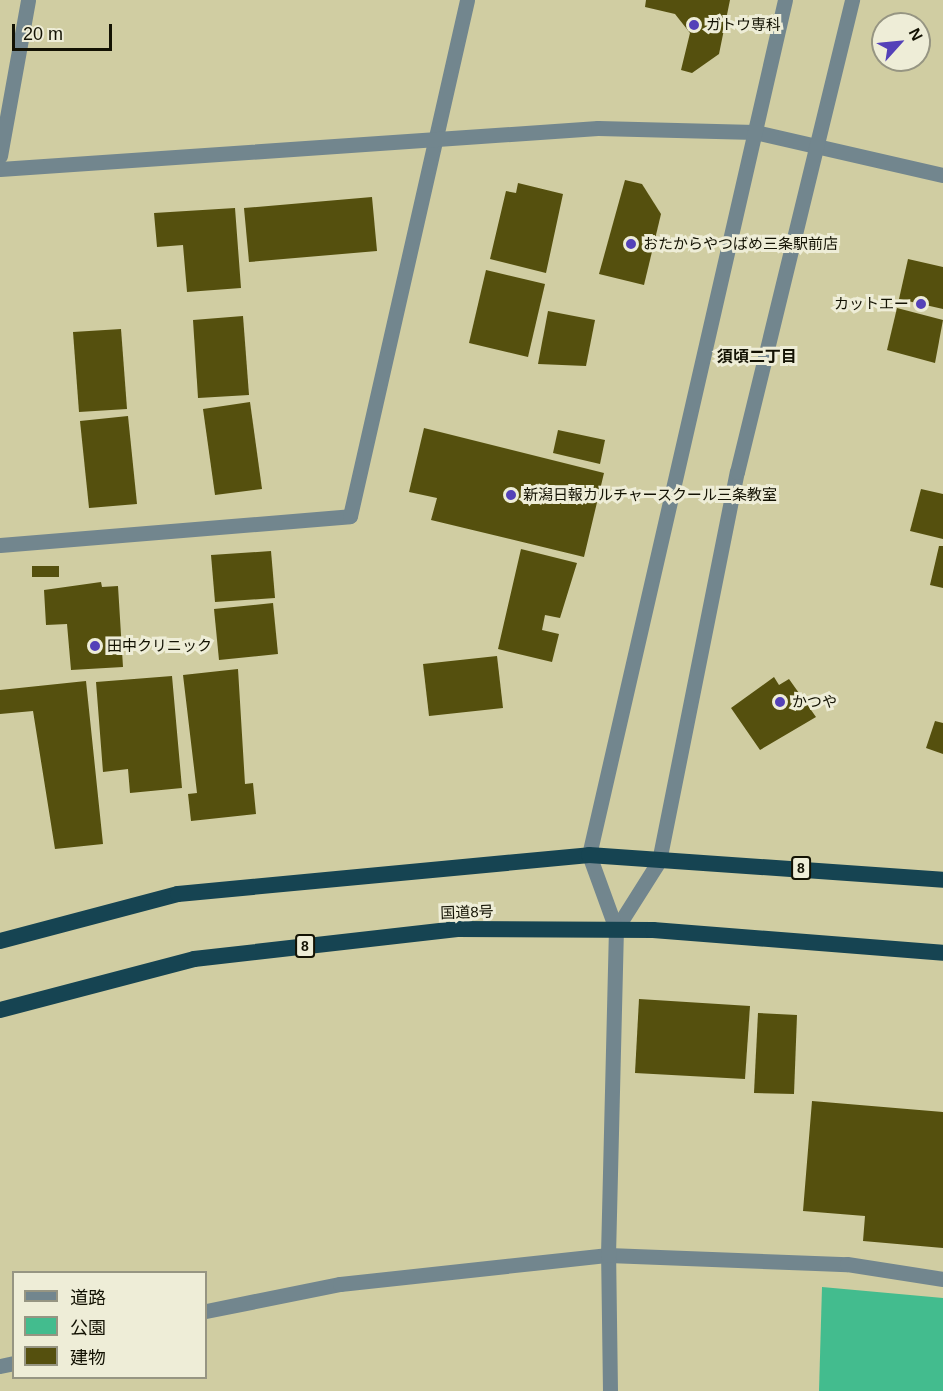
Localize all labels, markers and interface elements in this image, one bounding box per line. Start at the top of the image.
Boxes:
scale bar [15,12,116,50]
north arrow [871,12,931,72]
place label: ガトウ専科 [706,16,781,34]
marker: ガトウ専科 [687,18,701,32]
text: 20 m [23,24,63,44]
text: N [906,25,926,44]
place label: おたからやつばめ三条駅前店 [643,235,838,253]
marker: おたからやつばめ三条駅前店 [624,237,638,251]
place label: カットエー [834,295,909,313]
marker: カットエー [914,297,928,311]
district label: 須頃二丁目 [717,347,797,367]
place label: 新潟日報カルチャースクール三条教室 [523,486,778,504]
marker: 新潟日報カルチャースクール三条教室 [504,488,518,502]
place label: 田中クリニック [107,637,212,655]
marker: 田中クリニック [88,639,102,653]
place label: かつや [792,693,837,711]
marker: かつや [773,695,787,709]
road number: 8 [790,857,812,879]
street label: 国道8号 [440,902,494,922]
road number: 8 [294,935,316,957]
legend [12,1271,207,1379]
text: 道路 [70,1288,106,1308]
text: 公園 [70,1318,106,1338]
text: 建物 [70,1348,106,1368]

